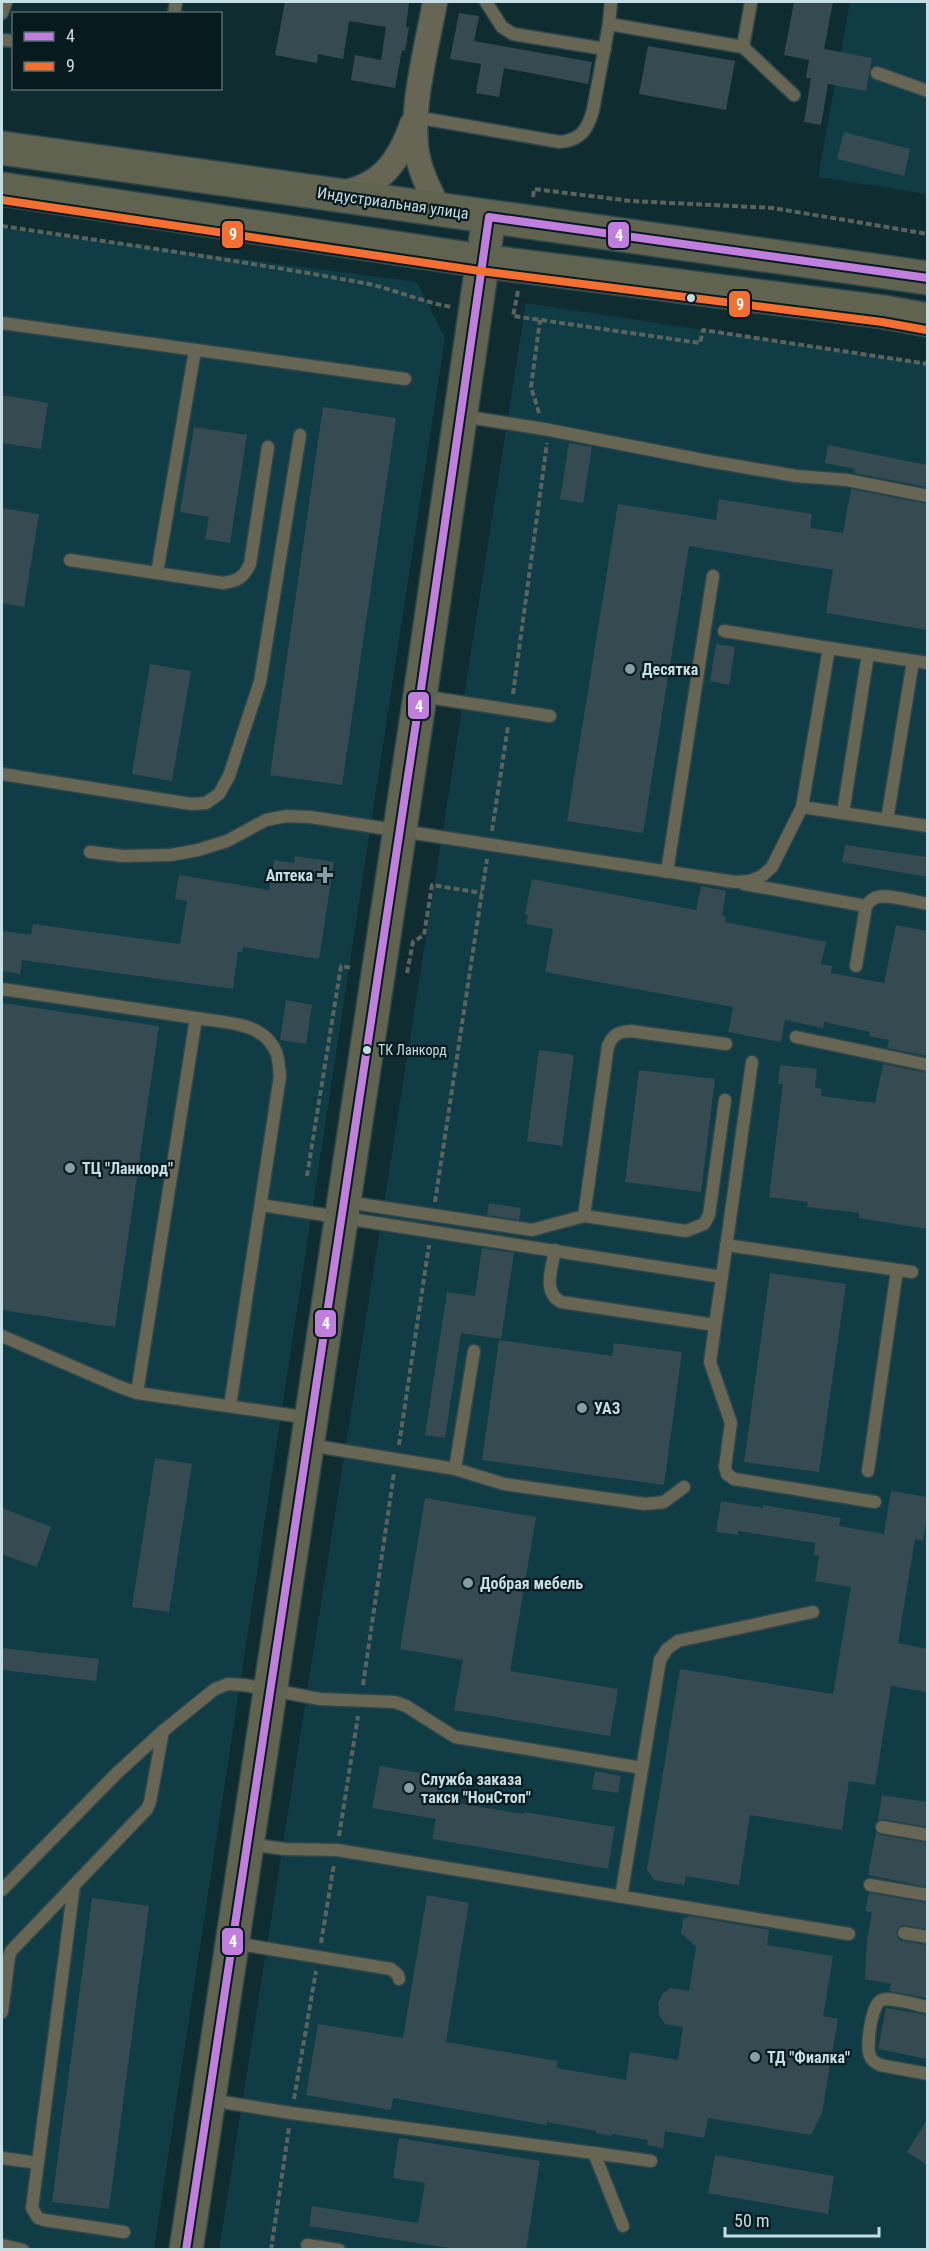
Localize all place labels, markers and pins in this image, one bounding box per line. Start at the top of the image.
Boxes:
unlabelled marker [685,292,697,304]
place label: Десятка [642,660,699,679]
marker: Десятка [623,662,637,676]
place label: Аптека [266,866,313,885]
marker: Аптека [318,868,332,882]
place label: ТК Ланкорд [378,1042,447,1058]
marker: ТК Ланкорд [361,1044,373,1056]
place label: ТЦ "Ланкорд" [82,1159,173,1178]
marker: ТЦ "Ланкорд" [63,1161,77,1175]
place label: УАЗ [594,1399,620,1418]
marker: УАЗ [575,1401,589,1415]
place label: Добрая мебель [480,1574,583,1593]
marker: Добрая мебель [461,1576,475,1590]
place label: Служба заказа такси "НонСтоп" [421,1770,531,1807]
marker: Служба заказа такси "НонСтоп" [402,1781,416,1795]
place label: ТД "Фиалка" [767,2048,850,2067]
marker: ТД "Фиалка" [748,2050,762,2064]

